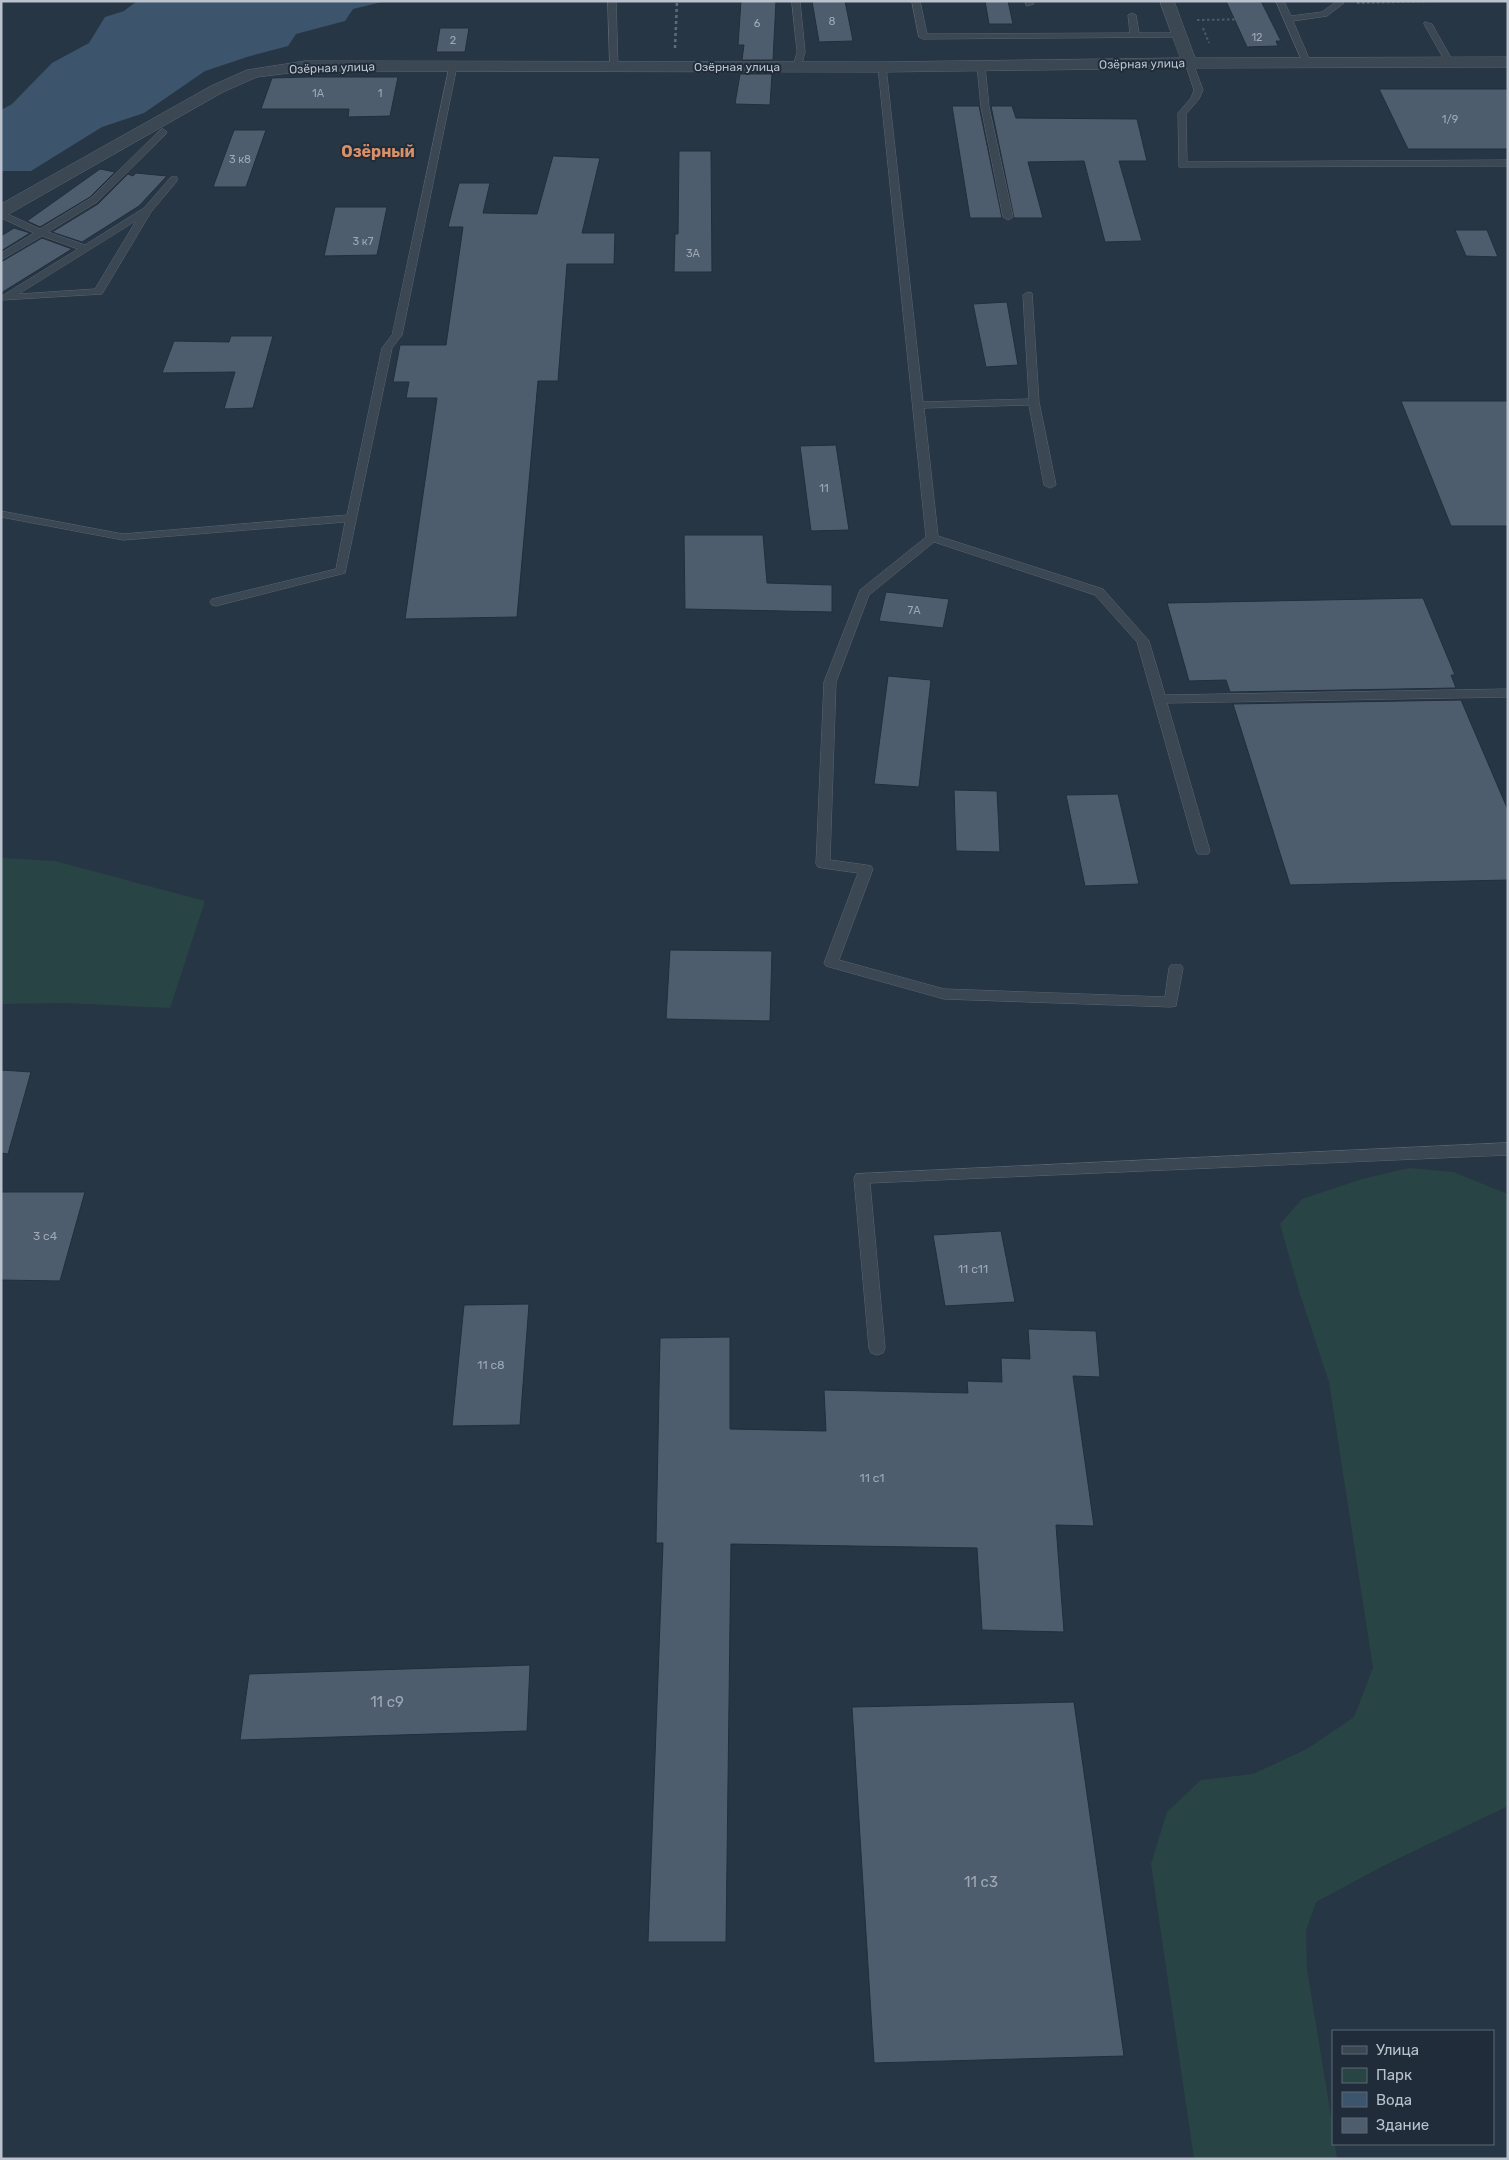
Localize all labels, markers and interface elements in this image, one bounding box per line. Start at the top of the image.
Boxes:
house number: 8 [829,15,836,28]
house number: 6 [754,17,761,30]
house number: 12 [1251,31,1263,44]
house number: 2 [450,34,456,47]
street label: Озёрная улица [1099,56,1185,72]
street label: Озёрная улица [289,60,375,76]
street label: Озёрная улица [694,60,780,74]
house number: 1А [312,87,325,100]
house number: 1 [378,87,382,100]
house number: 1/9 [1442,113,1458,126]
district label: Озёрный [341,142,415,161]
house number: 3 к8 [229,153,251,166]
house number: 3 к7 [353,235,374,248]
house number: 3А [686,247,701,260]
house number: 11 [819,482,829,495]
house number: 7А [907,604,921,617]
house number: 3 с4 [33,1229,58,1243]
house number: 11 с11 [958,1262,988,1276]
house number: 11 с8 [477,1358,505,1372]
house number: 11 с1 [860,1471,884,1485]
house number: 11 с9 [370,1693,404,1711]
house number: 11 с3 [964,1873,998,1891]
legend [1332,2030,1494,2145]
text: Улица [1376,2041,1419,2059]
text: Парк [1376,2066,1412,2084]
text: Вода [1376,2091,1412,2109]
text: Здание [1376,2116,1429,2134]

